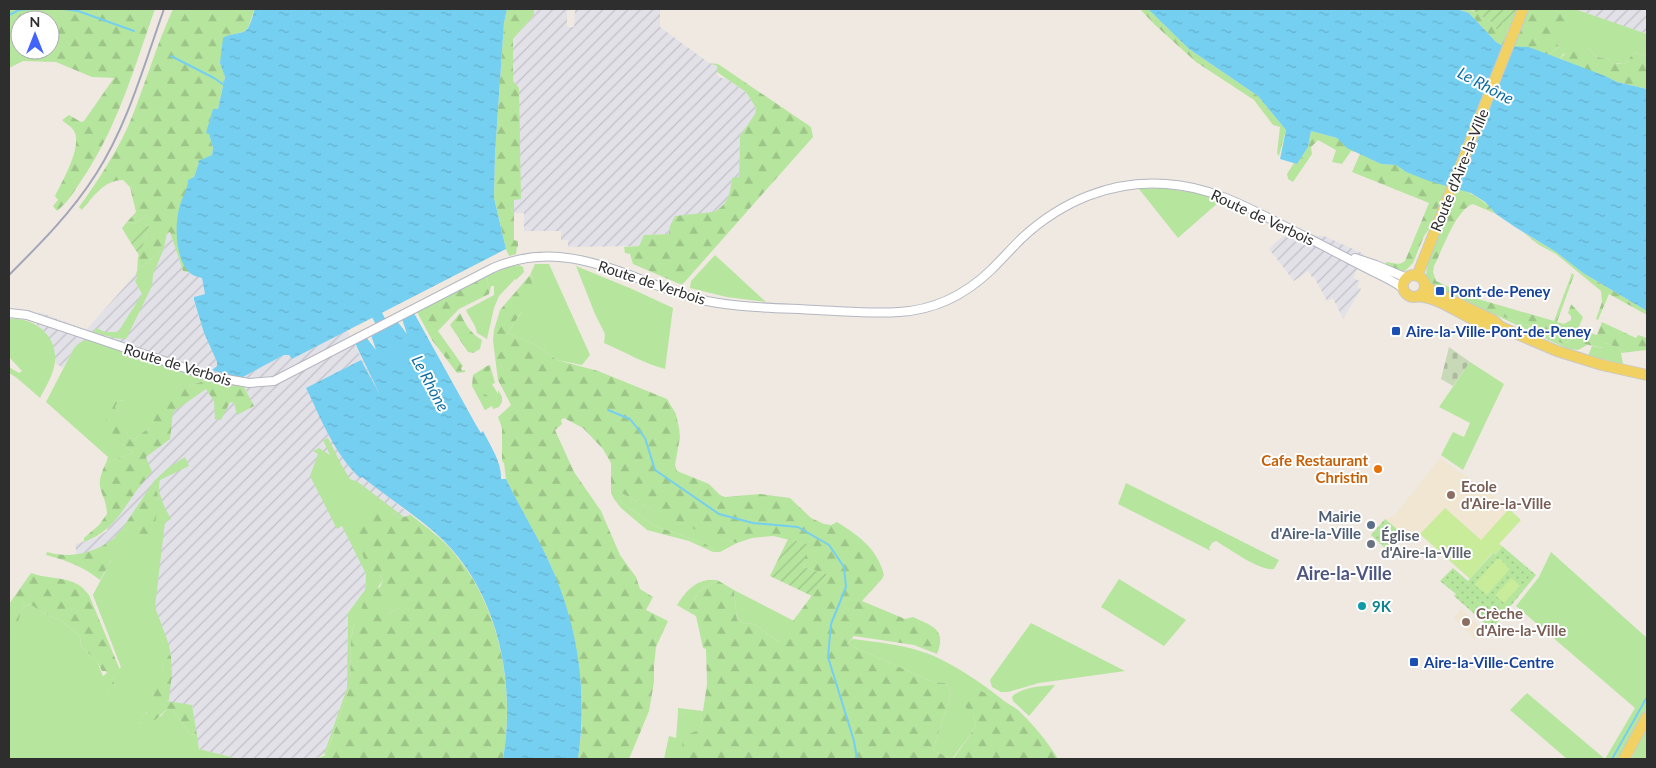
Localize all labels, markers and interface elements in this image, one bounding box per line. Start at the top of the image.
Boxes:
north arrow [10,10,60,60]
text: N [30,13,40,30]
water label: Le Rhône [1455,62,1517,108]
street label: Route d'Aire-la-Ville [1426,106,1492,234]
street label: Route de Verbois [1208,185,1318,249]
street label: Route de Verbois [596,256,708,308]
place label: Pont-de-Peney [1450,282,1550,300]
marker: Pont-de-Peney [1434,285,1446,297]
place label: Aire-la-Ville-Pont-de-Peney [1405,322,1591,340]
marker: Aire-la-Ville-Pont-de-Peney [1390,325,1402,337]
street label: Route de Verbois [122,339,234,389]
water label: Le Rhône [408,352,454,414]
place label: Cafe Restaurant Christin [1261,451,1368,486]
marker: Cafe Restaurant Christin [1372,463,1384,475]
place label: Ecole d'Aire-la-Ville [1461,477,1551,512]
marker: Ecole d'Aire-la-Ville [1445,489,1457,501]
place label: Mairie d'Aire-la-Ville [1271,507,1361,542]
marker: Mairie d'Aire-la-Ville [1365,519,1377,531]
place label: Église d'Aire-la-Ville [1381,526,1471,561]
marker: Église d'Aire-la-Ville [1365,538,1377,550]
district label: Aire-la-Ville [1295,562,1392,584]
place label: 9K [1372,597,1392,615]
marker: 9K [1356,600,1368,612]
place label: Crèche d'Aire-la-Ville [1476,604,1566,639]
marker: Crèche d'Aire-la-Ville [1460,616,1472,628]
place label: Aire-la-Ville-Centre [1423,653,1554,671]
marker: Aire-la-Ville-Centre [1408,656,1420,668]

